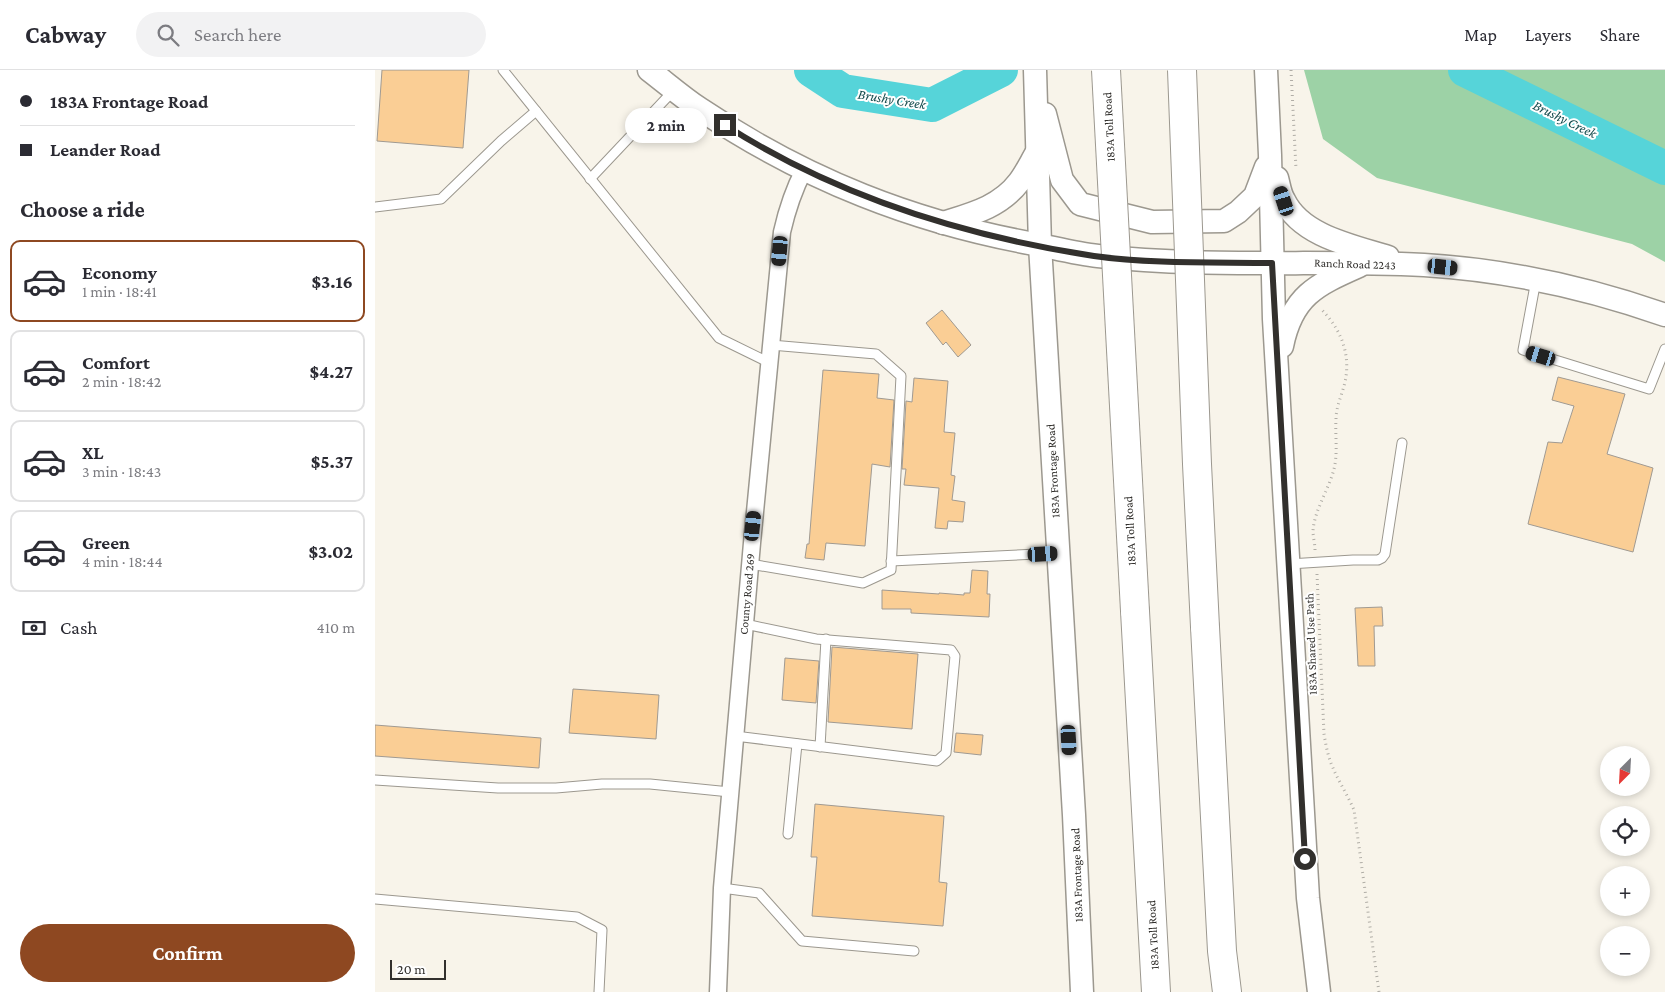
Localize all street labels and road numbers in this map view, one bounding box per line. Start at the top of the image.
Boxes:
street label: 183A Toll Road [1100,91,1118,162]
street label: Ranch Road 2243 [1314,256,1396,272]
street label: 183A Frontage Road [1044,423,1062,518]
street label: 183A Toll Road [1121,495,1139,566]
street label: County Road 269 [736,553,758,635]
street label: 183A Shared Use Path [1302,592,1320,695]
street label: 183A Frontage Road [1068,827,1086,922]
street label: 183A Toll Road [1144,899,1162,970]

